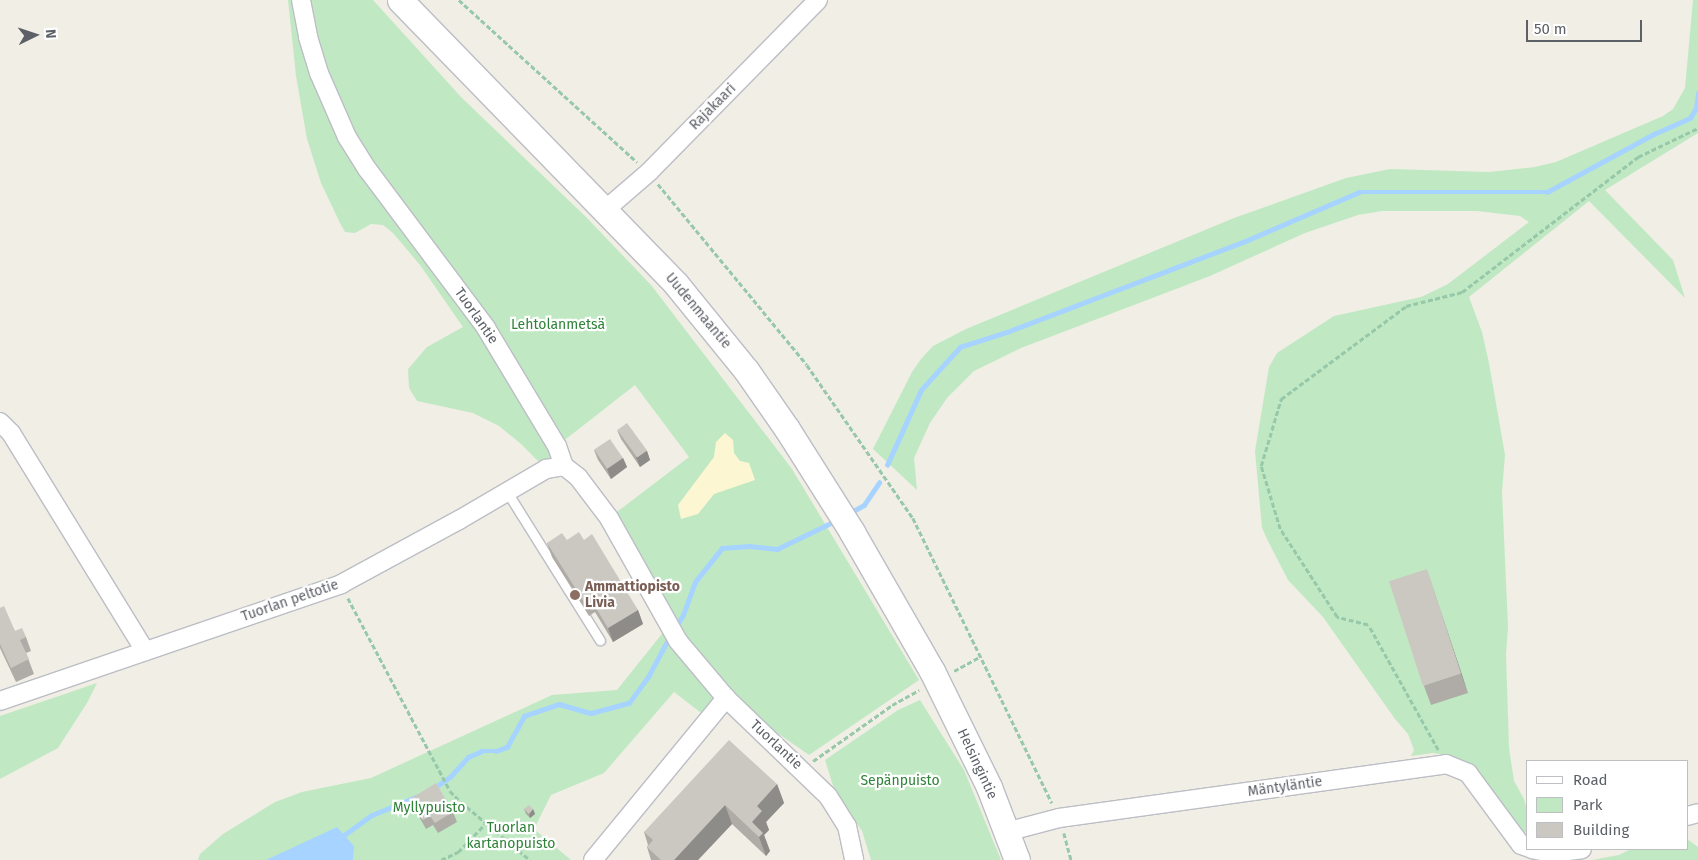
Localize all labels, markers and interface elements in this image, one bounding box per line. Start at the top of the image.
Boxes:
north arrow [10,10,60,60]
scale bar [1528,10,1644,42]
text: 50 m [1534,20,1567,38]
text: N [42,29,59,39]
street label: Rajakaari [686,80,740,134]
street label: Uudenmaantie [661,270,735,352]
street label: Tuorlantie [451,285,501,347]
park label: Lehtolanmetsä [511,317,605,333]
street label: Tuorlan peltotie [239,577,341,625]
place label: Ammattiopisto Livia [585,579,680,612]
marker: Ammattiopisto Livia [569,589,581,601]
street label: Tuorlantie [747,717,805,773]
street label: Helsingintie [953,726,1001,802]
legend [1526,760,1688,850]
text: Road [1573,771,1608,789]
park label: Sepänpuisto [860,773,940,789]
street label: Mäntyläntie [1247,773,1323,801]
text: Park [1573,796,1603,814]
park label: Myllypuisto [393,800,465,816]
park label: Tuorlan kartanopuisto [467,820,555,852]
text: Building [1573,821,1629,839]

